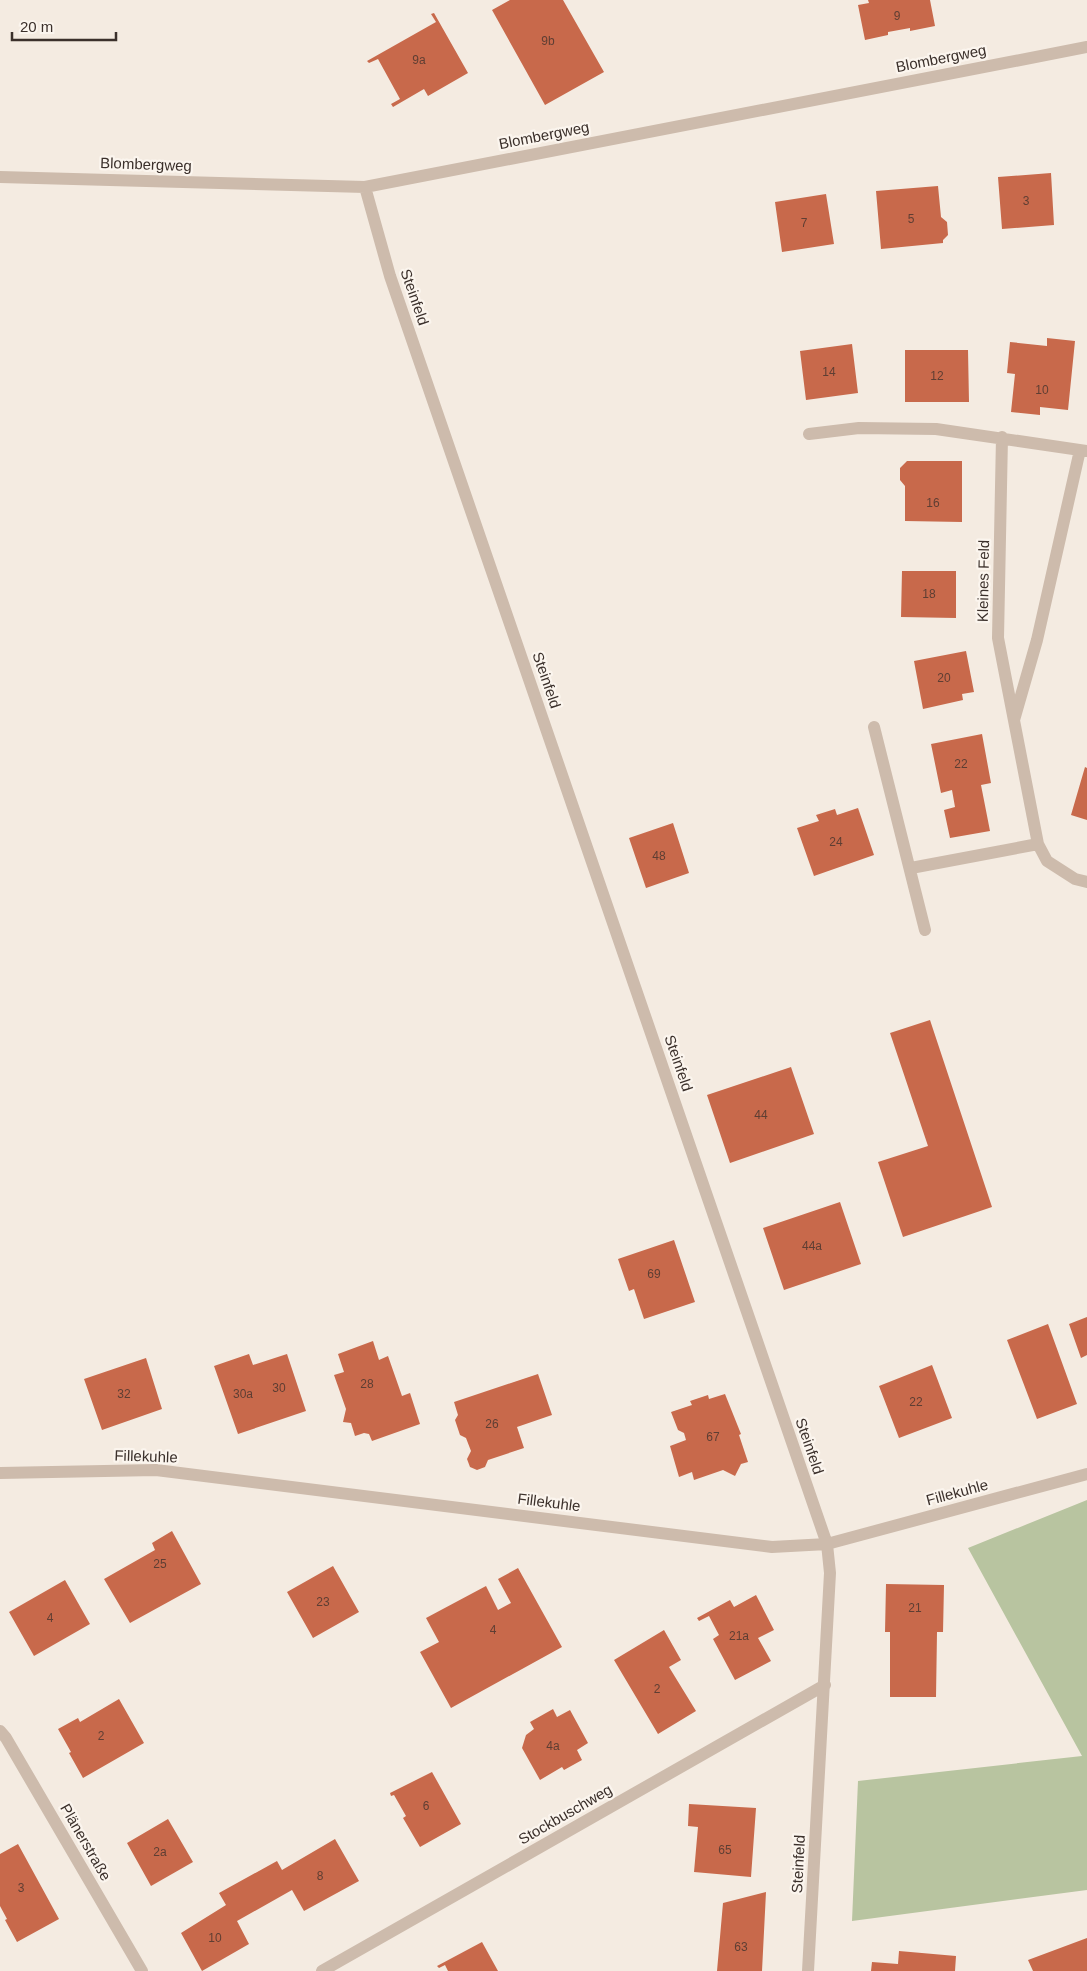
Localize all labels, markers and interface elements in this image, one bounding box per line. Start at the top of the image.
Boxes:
house number: 9 [894,9,901,23]
scale bar [12,10,116,42]
text: 20 m [20,18,53,35]
house number: 9b [541,34,555,48]
street label: Blombergweg [894,41,988,75]
house number: 9a [412,53,426,67]
street label: Blombergweg [497,118,591,152]
street label: Blombergweg [100,154,192,174]
house number: 3 [1023,194,1030,208]
house number: 5 [908,212,915,226]
house number: 7 [801,216,808,230]
street label: Steinfeld [397,267,433,327]
house number: 14 [822,365,836,379]
house number: 12 [930,369,944,383]
house number: 10 [1035,383,1049,397]
house number: 16 [926,496,940,510]
street label: Kleines Feld [974,540,992,622]
house number: 18 [922,587,936,601]
street label: Steinfeld [529,650,565,710]
house number: 20 [937,671,951,685]
house number: 22 [954,757,968,771]
house number: 24 [829,835,843,849]
house number: 48 [652,849,666,863]
street label: Steinfeld [661,1033,697,1093]
house number: 44 [754,1108,768,1122]
house number: 44a [802,1239,822,1253]
house number: 69 [647,1267,661,1281]
house number: 28 [360,1377,374,1391]
house number: 30 [272,1381,286,1395]
house number: 32 [117,1387,131,1401]
house number: 30a [233,1387,253,1401]
house number: 22 [909,1395,923,1409]
street label: Steinfeld [792,1416,828,1476]
house number: 26 [485,1417,499,1431]
house number: 67 [706,1430,720,1444]
street label: Fillekuhle [114,1446,178,1466]
street label: Fillekuhle [924,1476,990,1508]
street label: Fillekuhle [517,1490,581,1514]
house number: 25 [153,1557,167,1571]
house number: 23 [316,1595,330,1609]
house number: 21 [908,1601,922,1615]
house number: 4 [47,1611,54,1625]
house number: 4 [490,1623,497,1637]
house number: 21a [729,1629,749,1643]
house number: 2 [654,1682,661,1696]
house number: 2 [98,1729,105,1743]
house number: 4a [546,1739,560,1753]
street label: Stockbuschweg [515,1780,615,1848]
house number: 6 [423,1799,430,1813]
street label: Plänerstraße [57,1801,115,1883]
street label: Steinfeld [788,1834,808,1894]
house number: 65 [718,1843,732,1857]
house number: 2a [153,1845,167,1859]
house number: 8 [317,1869,324,1883]
house number: 3 [18,1881,25,1895]
house number: 10 [208,1931,222,1945]
house number: 63 [734,1940,748,1954]

